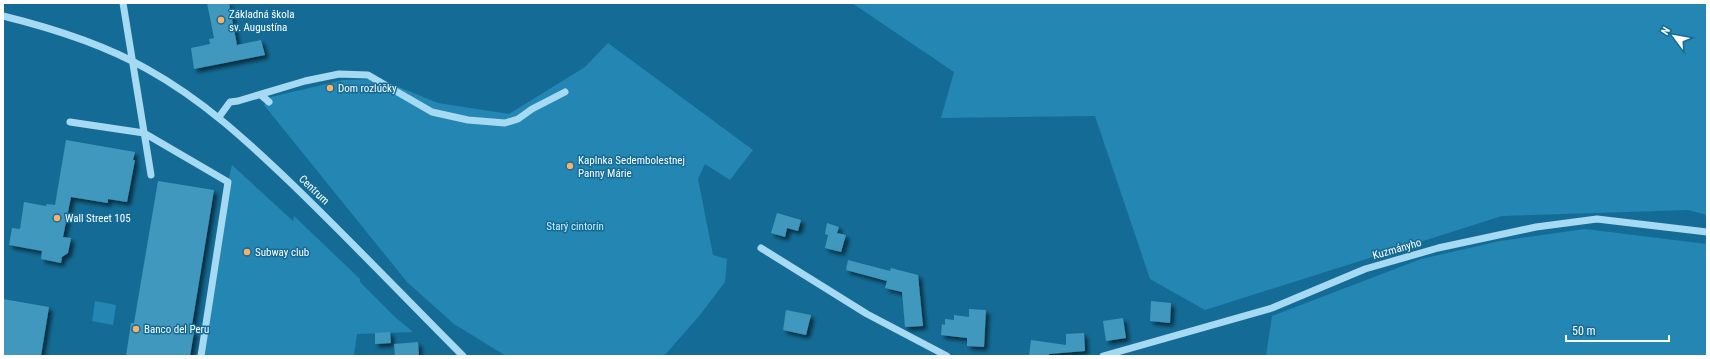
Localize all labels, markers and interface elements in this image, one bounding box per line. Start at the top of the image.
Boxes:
place label: Základná škola sv. Augustína [229,8,295,34]
marker: Základná škola sv. Augustína [216,15,226,25]
north arrow [1654,16,1694,56]
text: N [1659,24,1673,37]
place label: Dom rozlúčky [338,82,397,95]
marker: Dom rozlúčky [325,83,335,93]
place label: Kaplnka Sedembolestnej Panny Márie [578,154,685,180]
marker: Kaplnka Sedembolestnej Panny Márie [565,161,575,171]
street label: Centrum [296,172,332,208]
place label: Wall Street 105 [65,212,131,225]
marker: Wall Street 105 [52,213,62,223]
park label: Starý cintorín [546,220,604,233]
street label: Kuzmányho [1371,236,1423,262]
place label: Subway club [255,246,309,259]
marker: Subway club [242,247,252,257]
scale bar [1566,317,1669,343]
place label: Banco del Peru [144,323,209,336]
marker: Banco del Peru [131,324,141,334]
text: 50 m [1572,324,1596,338]

